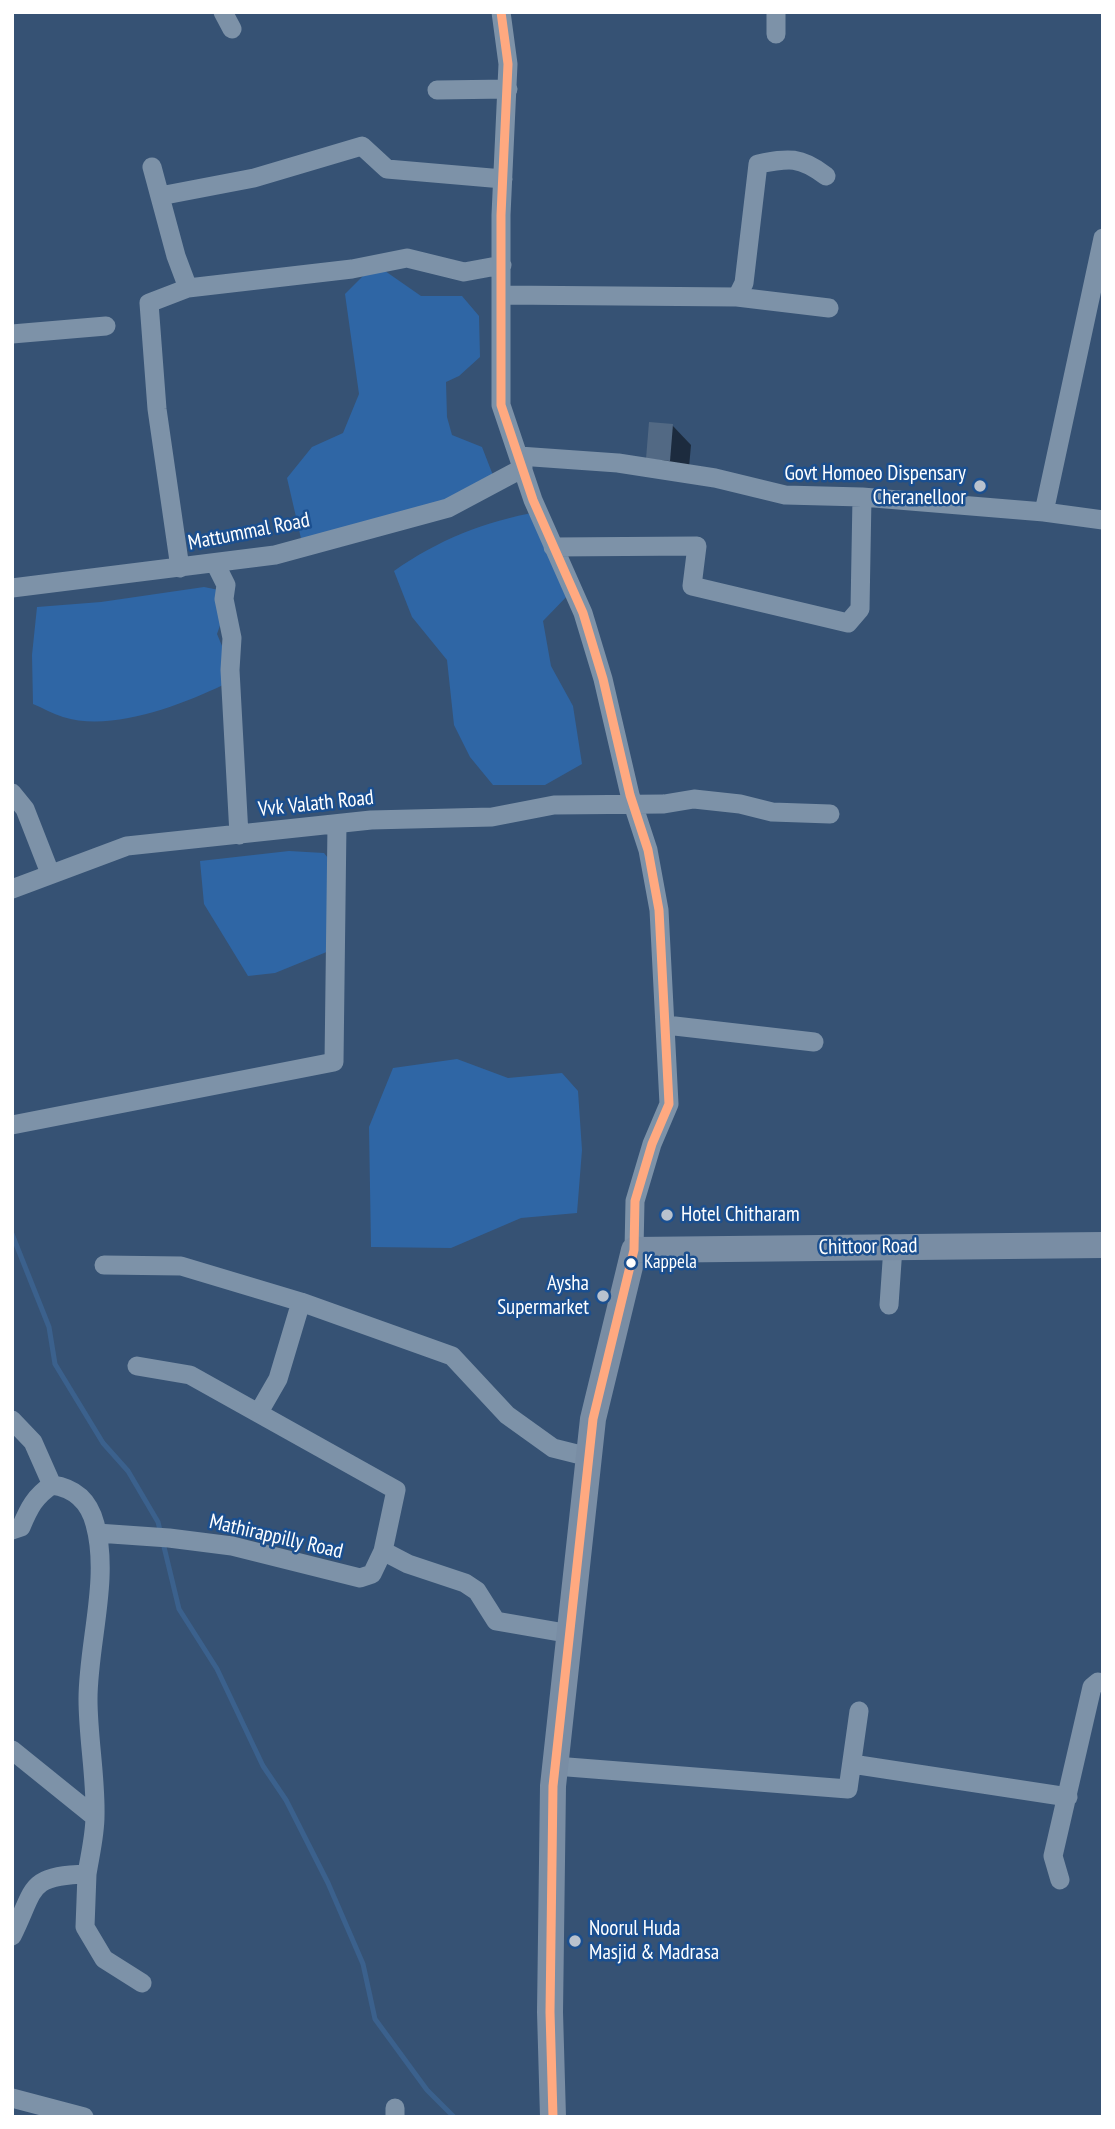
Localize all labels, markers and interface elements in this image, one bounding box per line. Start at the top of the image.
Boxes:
place label: Govt Homoeo Dispensary Cheranelloor [784,461,966,511]
marker: Govt Homoeo Dispensary Cheranelloor [972,478,988,494]
street label: Mattummal Road [186,508,312,556]
street label: Vvk Valath Road [257,785,375,823]
place label: Hotel Chitharam [681,1202,800,1228]
marker: Hotel Chitharam [659,1207,675,1223]
street label: Chittoor Road [818,1234,918,1260]
place label: Kappela [644,1252,697,1274]
marker: Kappela [624,1256,638,1270]
place label: Aysha Supermarket [497,1271,589,1321]
marker: Aysha Supermarket [595,1288,611,1304]
street label: Mathirappilly Road [207,1509,345,1565]
place label: Noorul Huda Masjid & Madrasa [589,1916,719,1966]
marker: Noorul Huda Masjid & Madrasa [567,1933,583,1949]

